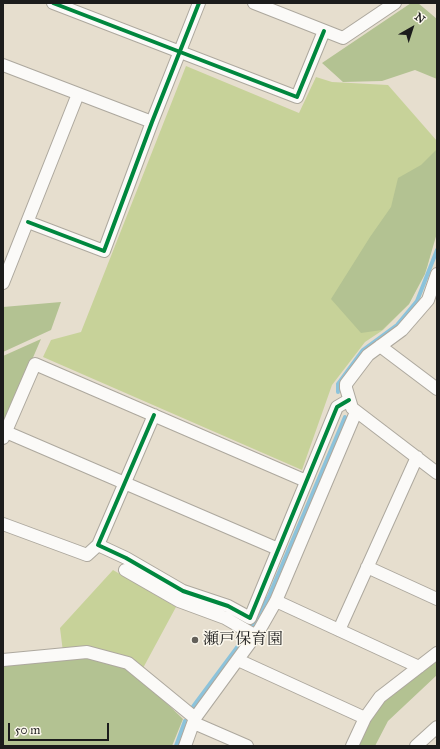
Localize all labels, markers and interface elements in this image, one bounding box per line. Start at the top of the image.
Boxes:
north arrow [392,8,432,48]
text: N [412,10,428,26]
place label: 瀬戸保育園 [203,630,283,650]
marker: 瀬戸保育園 [190,635,200,645]
scale bar [10,715,111,741]
text: 50 m [15,723,40,737]

